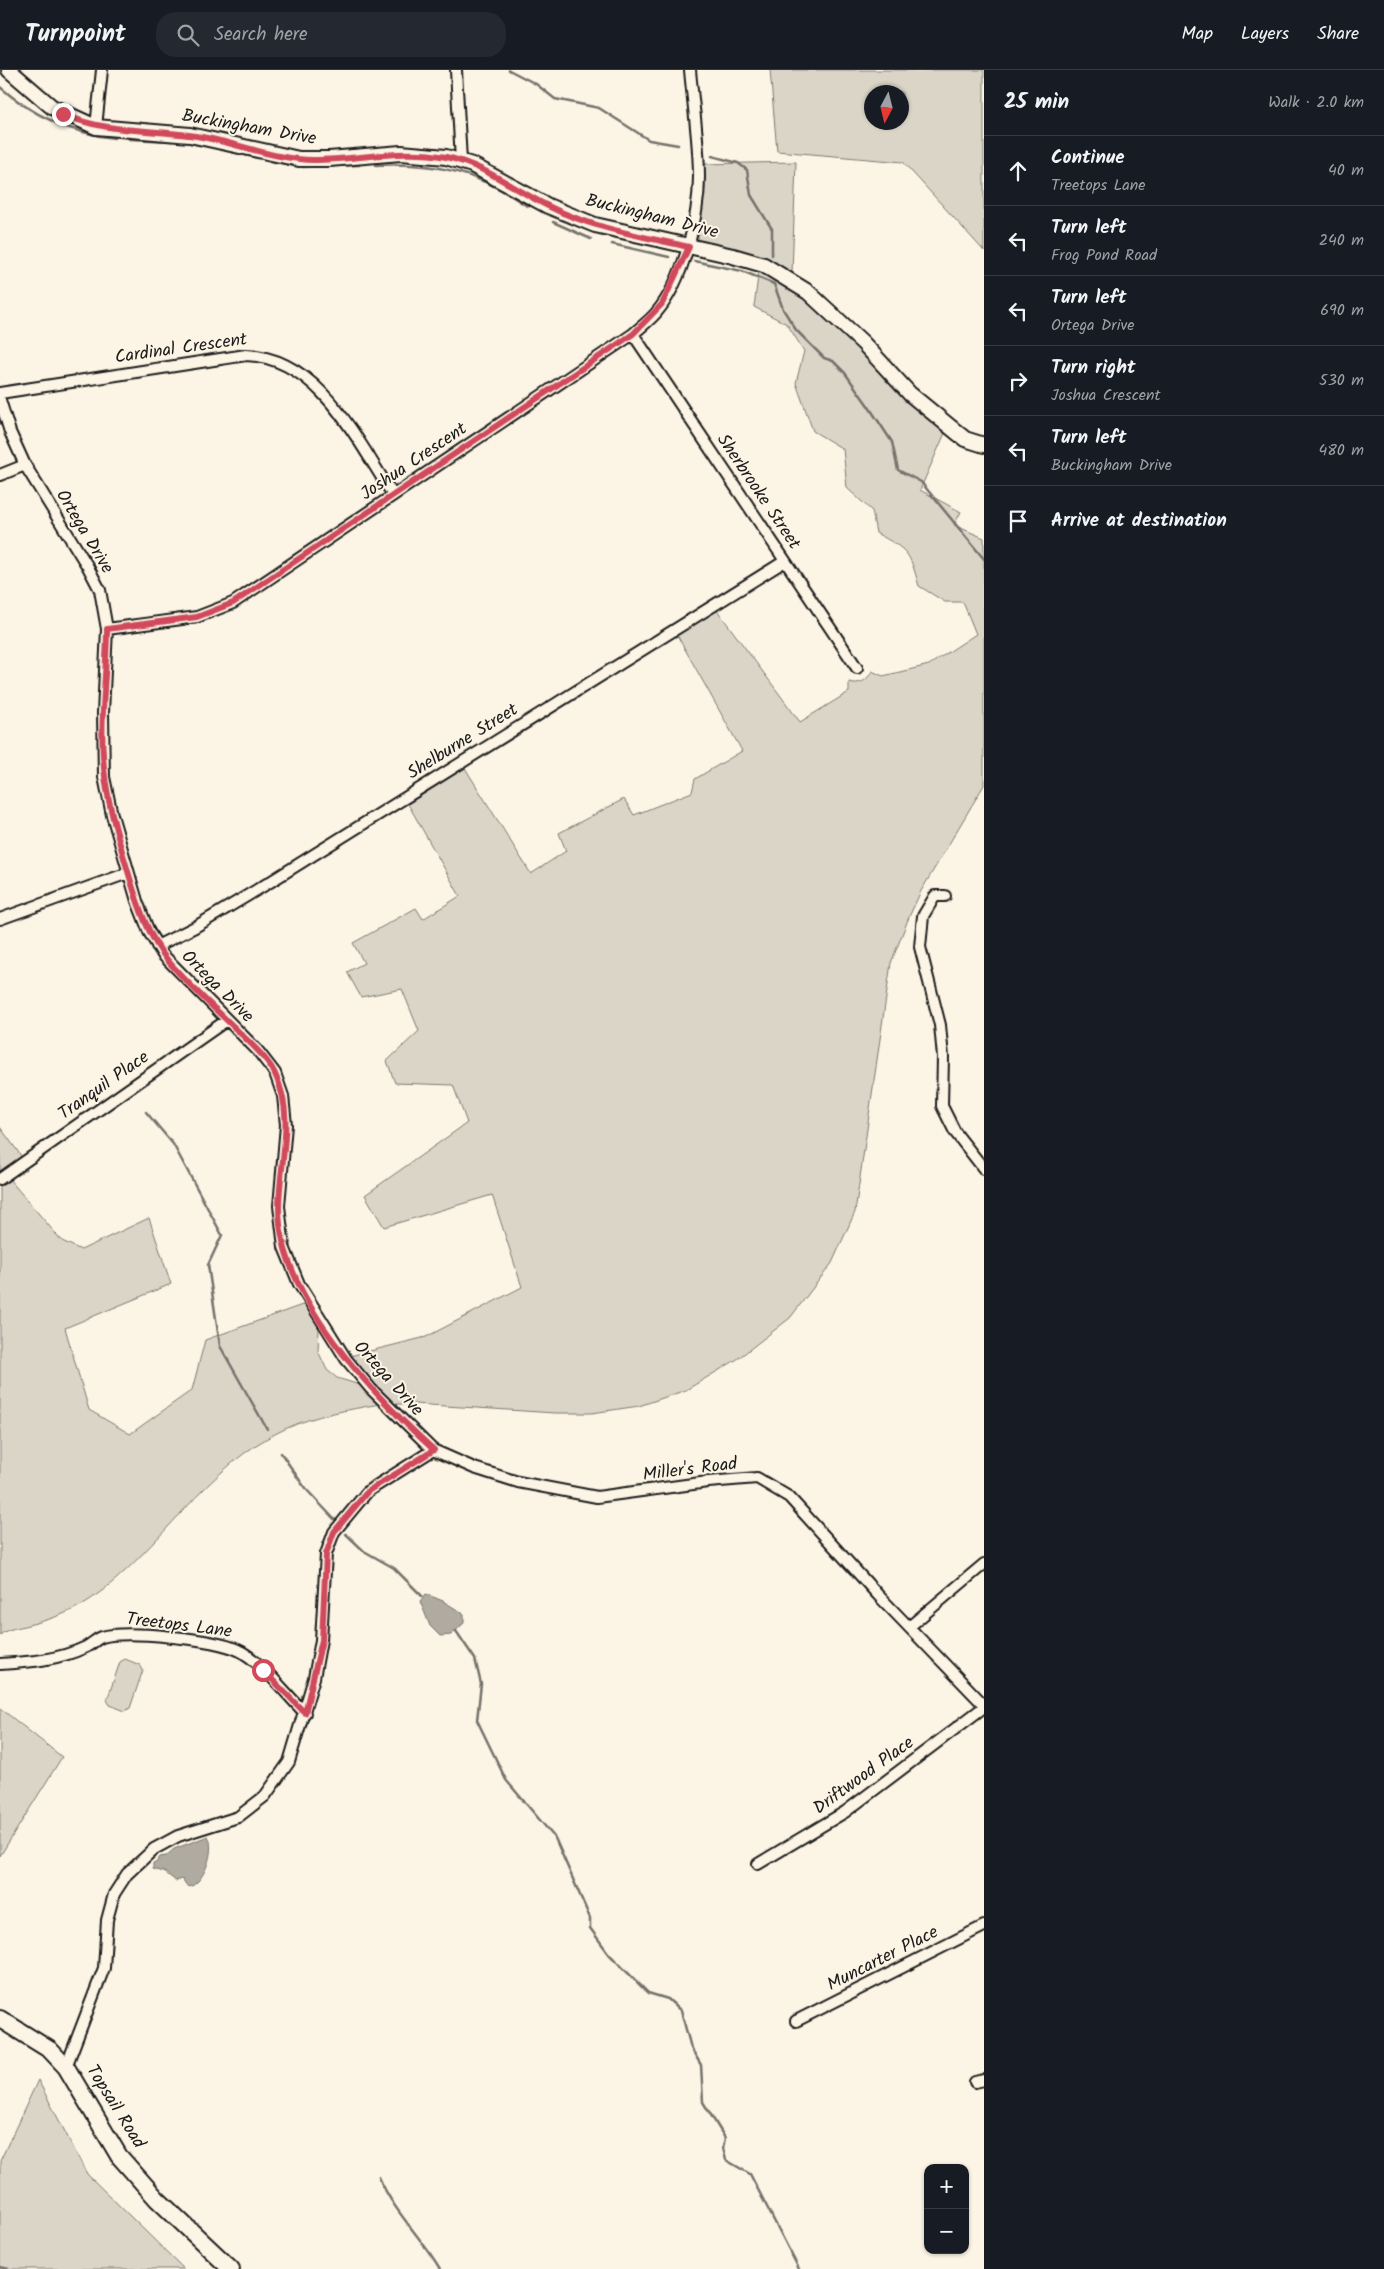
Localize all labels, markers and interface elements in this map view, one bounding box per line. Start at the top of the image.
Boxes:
search box [156,12,506,57]
text: Turnpoint [25,15,126,54]
text: Search here [214,20,308,50]
text: Map [1182,20,1213,49]
text: Layers [1241,20,1289,49]
text: Share [1317,20,1359,49]
icon: search [174,21,202,49]
north arrow [864,85,909,130]
text: 25 min [1004,86,1069,119]
text: Walk · 2.0 km [1268,90,1364,115]
street label: Buckingham Drive [179,102,319,154]
route end [52,103,75,126]
text: Continue [1051,143,1124,173]
icon: ahead [1004,157,1032,185]
text: 40 m [1328,158,1364,183]
text: Treetops Lane [1051,173,1146,198]
street label: Buckingham Drive [582,186,722,248]
text: Turn left [1051,213,1126,243]
icon: left [1004,227,1032,255]
text: 240 m [1319,228,1364,253]
text: Frog Pond Road [1051,243,1157,268]
text: Turn left [1051,283,1126,313]
icon: left [1004,297,1032,325]
text: 690 m [1320,298,1364,323]
text: Ortega Drive [1051,313,1134,338]
street label: Cardinal Crescent [113,325,250,373]
text: Turn right [1051,353,1136,383]
icon: right [1004,367,1032,395]
text: 530 m [1319,368,1364,393]
text: Joshua Crescent [1051,383,1161,408]
street label: Joshua Crescent [355,415,474,509]
text: Turn left [1051,423,1126,453]
street label: Sherbrooke Street [708,428,808,557]
icon: left [1004,437,1032,465]
text: 480 m [1318,438,1364,463]
text: Buckingham Drive [1051,453,1172,478]
street label: Ortega Drive [47,484,121,580]
text: Arrive at destination [1051,506,1227,536]
icon: arrive [1004,507,1032,535]
street label: Shelburne Street [402,696,525,788]
street label: Ortega Drive [174,944,260,1030]
street label: Tranquil Place [52,1044,156,1128]
street label: Ortega Drive [346,1334,430,1424]
street label: Miller's Road [641,1450,740,1490]
street label: Treetops Lane [124,1605,234,1647]
route start [252,1659,275,1682]
street label: Driftwood Place [807,1729,921,1823]
street label: Muncarter Place [822,1918,944,2000]
street label: Topsail Road [78,2059,153,2156]
map controls [924,2164,969,2254]
button: + [924,2164,969,2209]
button: − [924,2209,969,2254]

